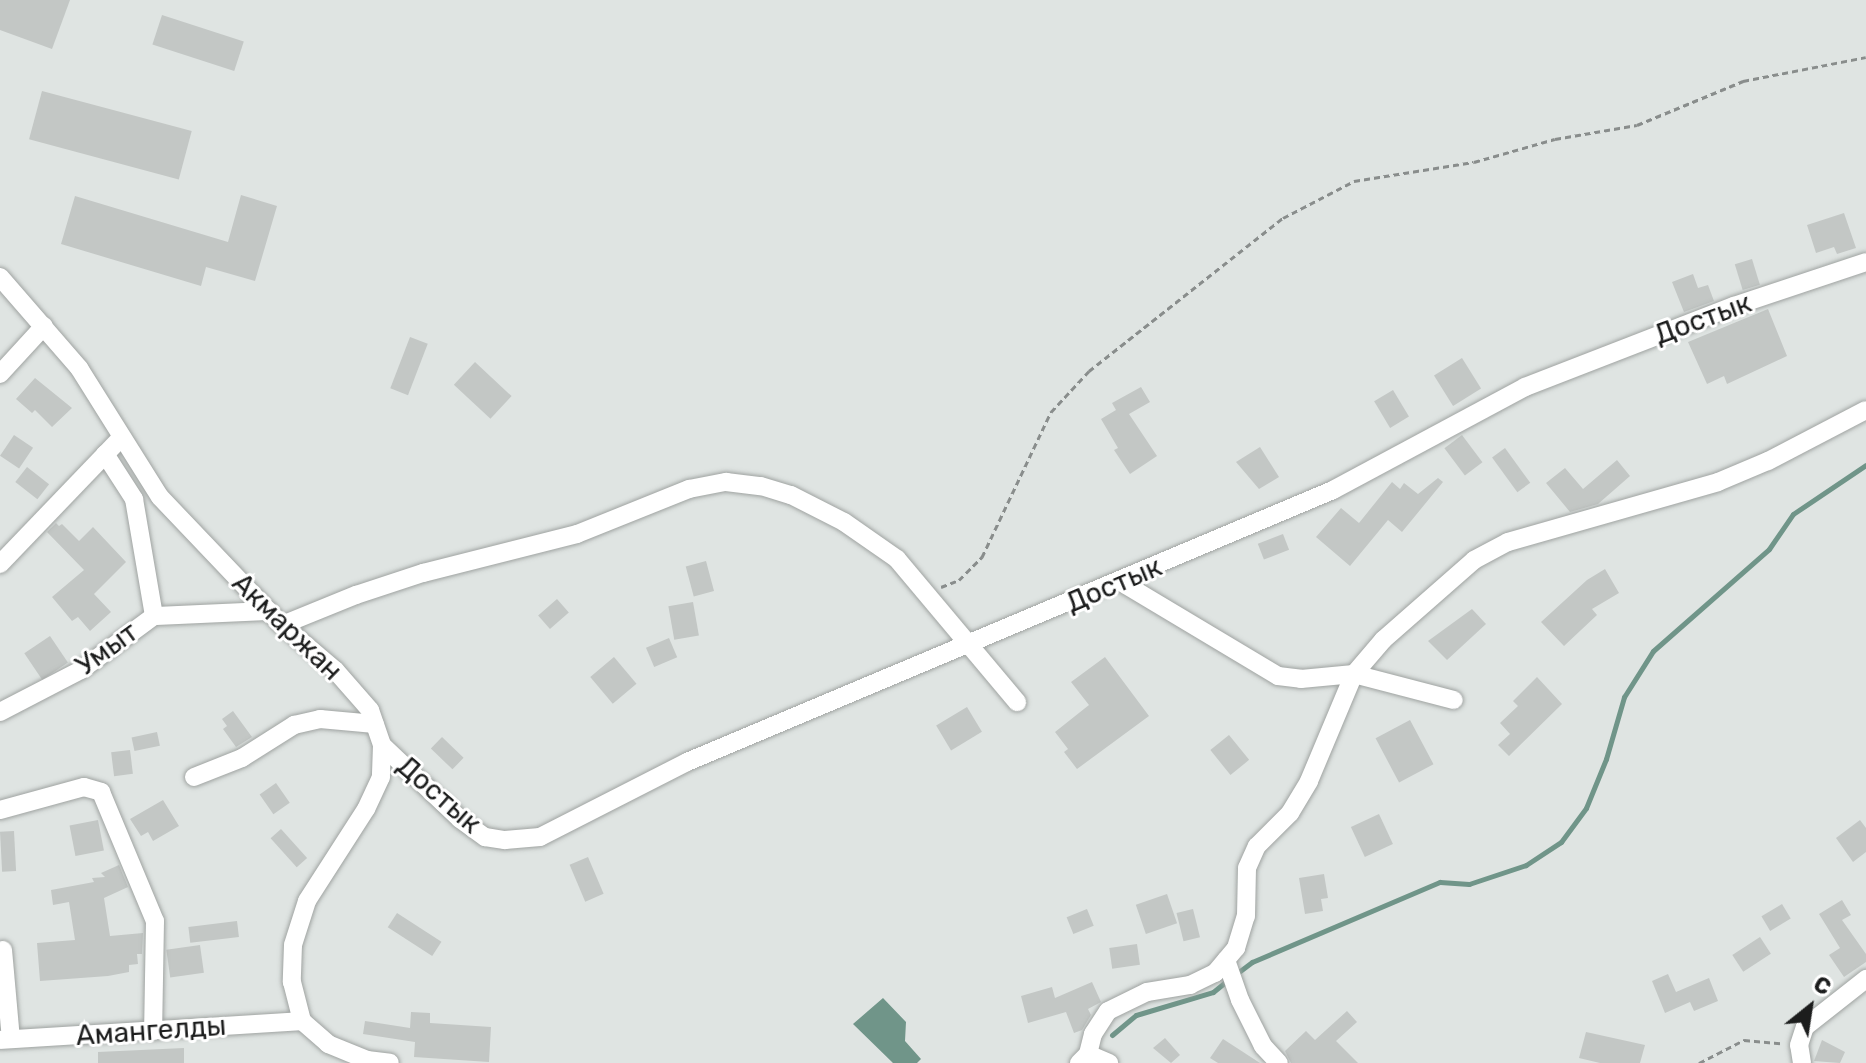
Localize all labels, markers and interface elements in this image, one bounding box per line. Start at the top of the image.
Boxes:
street label: Достык [1650,286,1756,352]
street label: Достык [1061,550,1167,620]
street label: Акмаржан [225,566,349,688]
street label: Умыт [69,615,145,683]
street label: Достык [390,749,488,841]
north arrow [1770,967,1850,1047]
text: С [1809,970,1836,1001]
street label: Амангелды [75,1009,227,1053]

